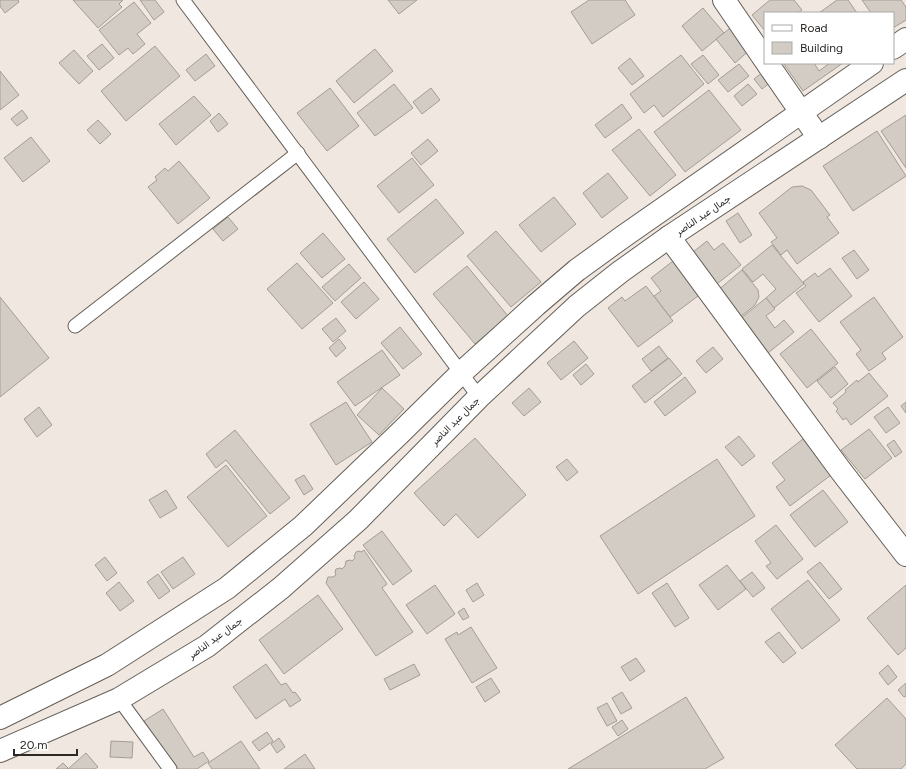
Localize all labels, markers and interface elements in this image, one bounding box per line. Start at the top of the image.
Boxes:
legend [764,12,894,64]
text: Road [800,21,828,35]
text: Building [800,41,843,55]
street label: جمال عبد الناصر [672,192,733,239]
street label: جمال عبد الناصر [427,394,482,449]
street label: جمال عبد الناصر [185,614,245,663]
scale bar [14,731,77,757]
text: 20 m [20,738,48,752]

